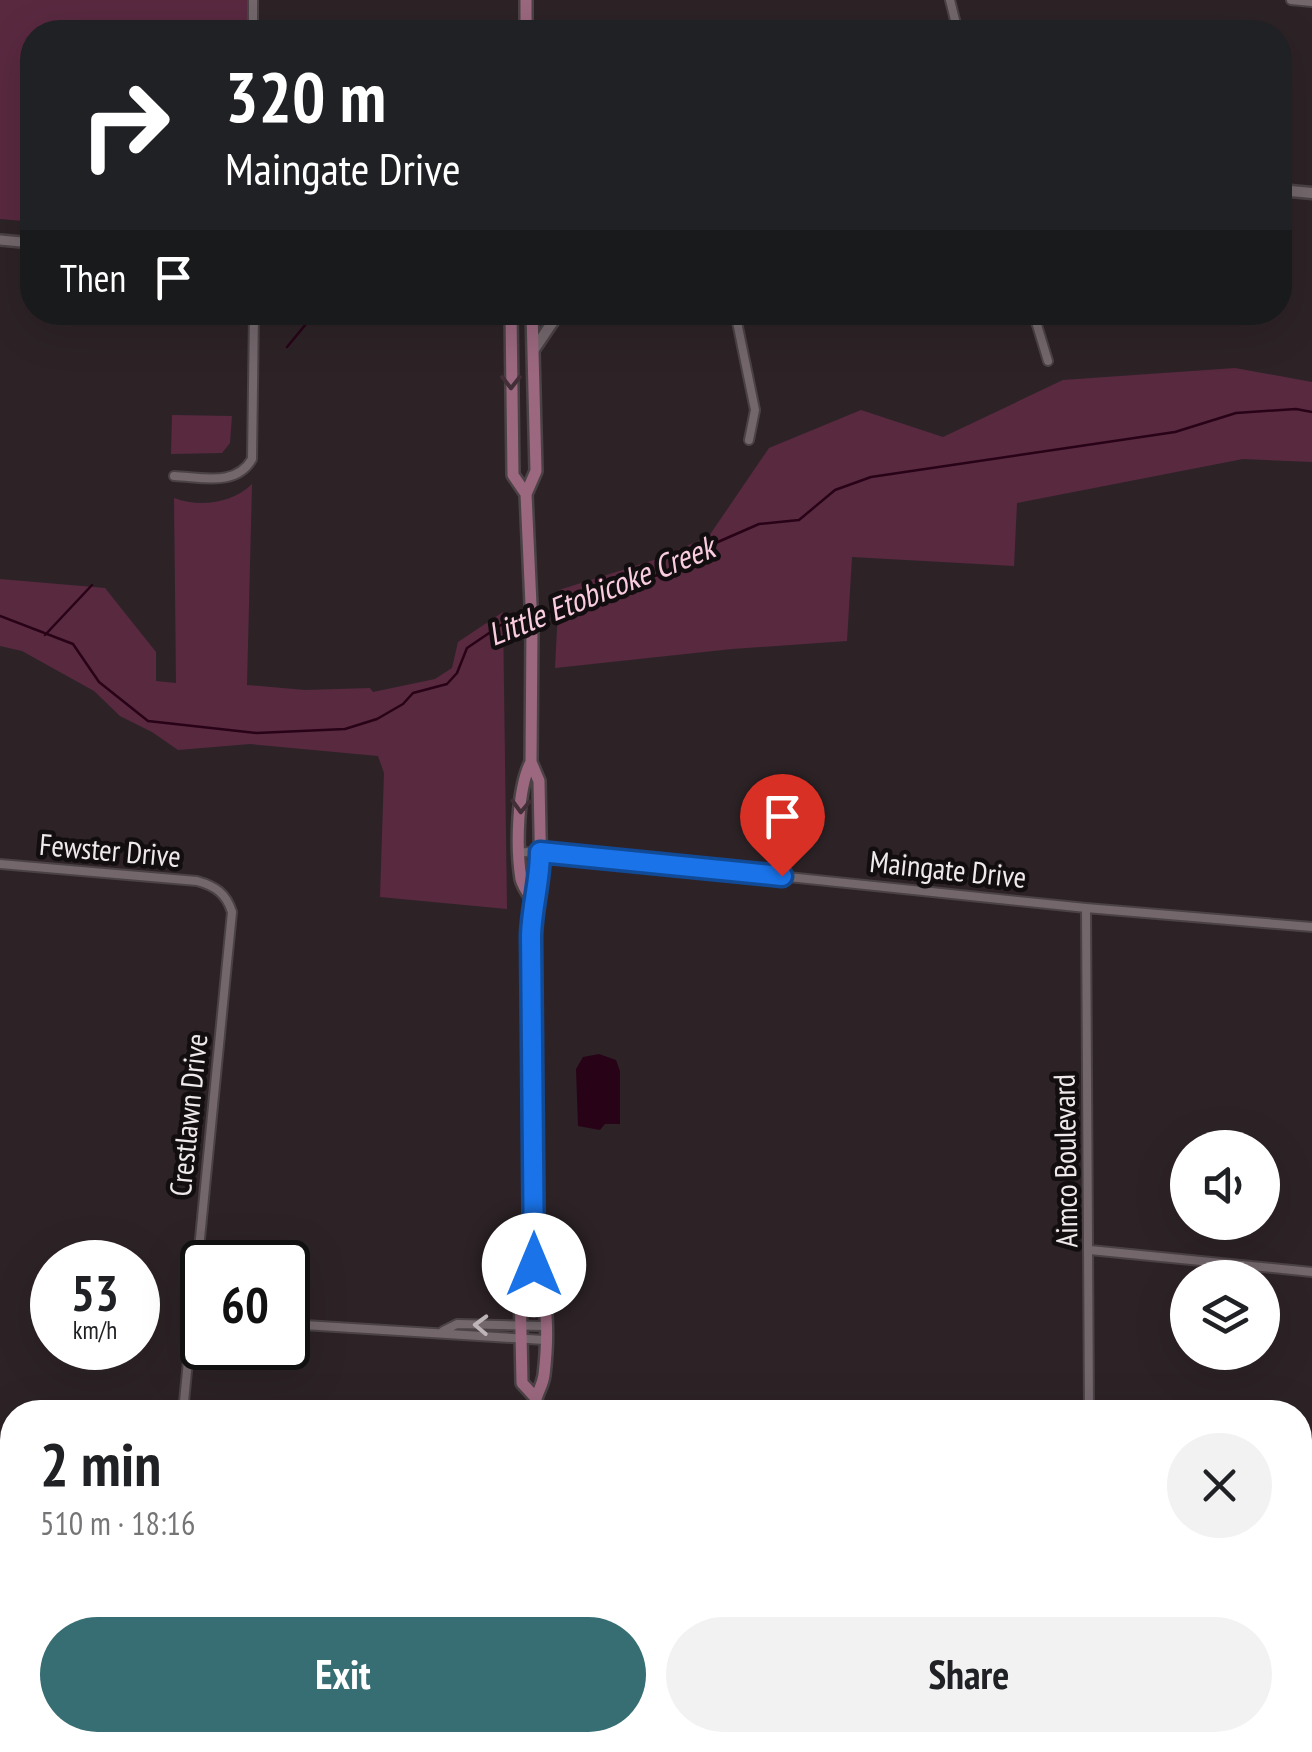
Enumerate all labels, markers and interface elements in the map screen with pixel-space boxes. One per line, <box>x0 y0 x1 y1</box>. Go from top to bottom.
text: 320 m <box>225 51 386 141</box>
icon: right <box>60 60 190 190</box>
text: Maingate Drive <box>225 139 461 197</box>
icon: arrive <box>146 250 201 305</box>
text: Then <box>60 253 126 302</box>
one-way arrow <box>500 374 522 390</box>
water label: Little Etobicoke Creek <box>481 524 723 655</box>
pin <box>740 774 825 877</box>
icon: arrive <box>755 789 810 844</box>
one-way arrow <box>511 798 532 814</box>
street label: Fewster Drive <box>38 824 182 875</box>
street label: Maingate Drive <box>868 841 1028 896</box>
street label: Crestlawn Drive <box>160 1032 215 1198</box>
street label: Aimco Boulevard <box>1043 1074 1086 1248</box>
map controls <box>1170 1130 1280 1370</box>
button: sound <box>1170 1130 1280 1240</box>
position arrow <box>482 1213 586 1317</box>
speed limit sign: 60 <box>180 1240 310 1370</box>
text: 53 <box>71 1260 119 1325</box>
button: layers <box>1170 1260 1280 1370</box>
text: km/h <box>73 1314 117 1346</box>
one-way arrow <box>472 1314 488 1335</box>
text: 2 min <box>40 1425 161 1503</box>
button: close <box>1167 1433 1272 1538</box>
text: 510 m · 18:16 <box>40 1502 195 1544</box>
button: Exit <box>40 1617 646 1732</box>
button: Share <box>666 1617 1272 1732</box>

